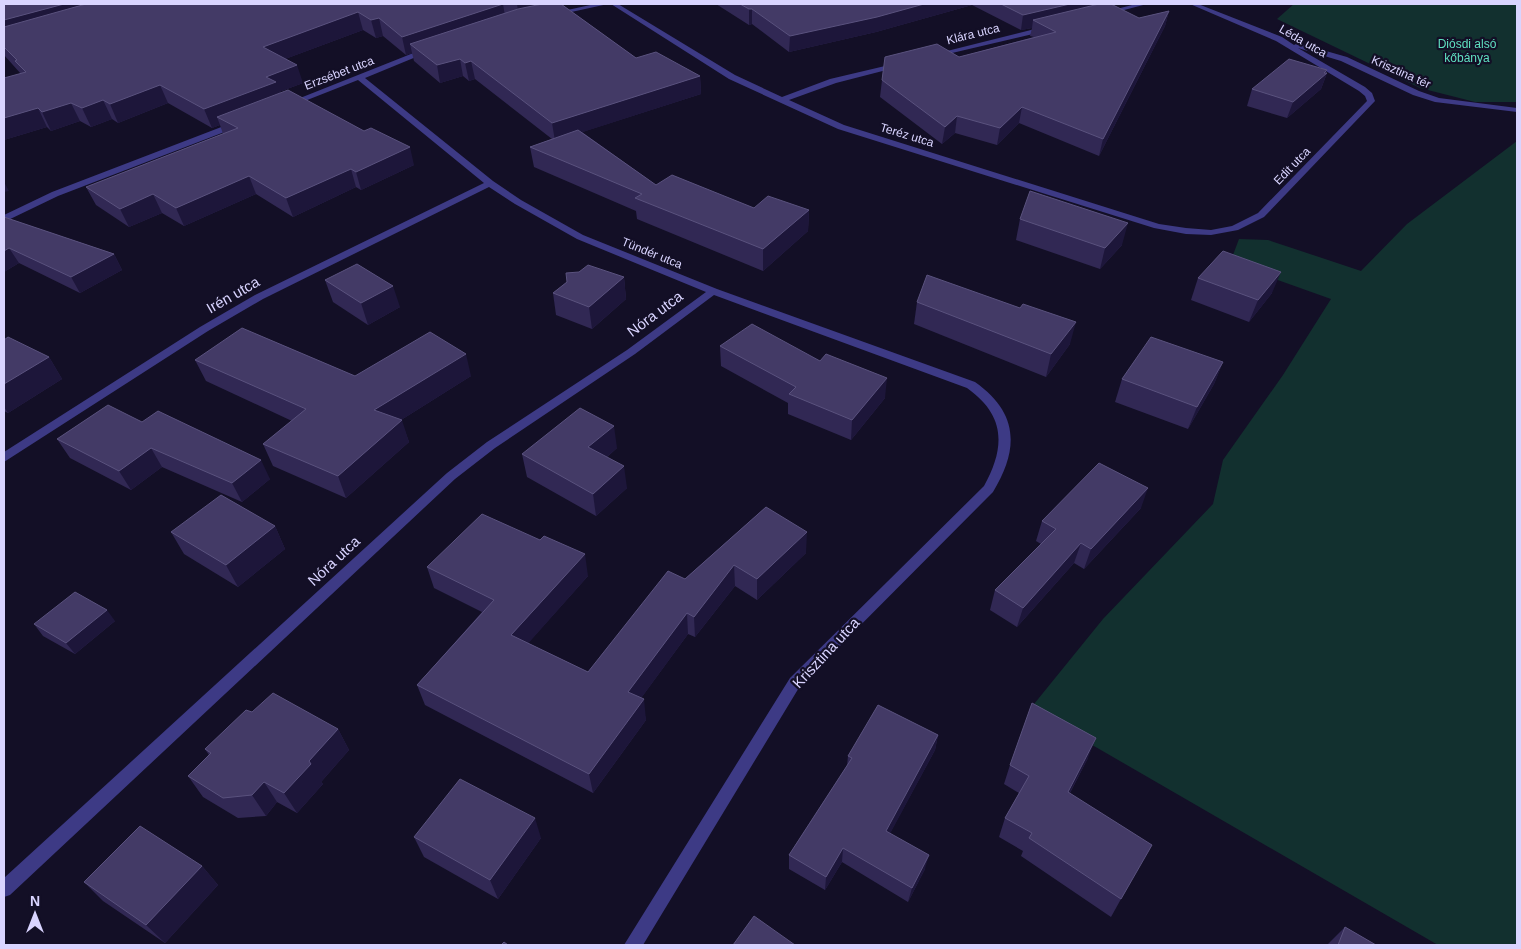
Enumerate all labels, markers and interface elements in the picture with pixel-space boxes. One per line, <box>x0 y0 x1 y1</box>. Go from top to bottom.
street label: Klára utca <box>945 21 1001 47</box>
street label: Léda utca <box>1277 22 1330 60</box>
park label: Diósdi alsó kőbánya <box>1438 37 1497 65</box>
street label: Erzsébet utca <box>302 53 376 93</box>
street label: Krisztina tér <box>1369 53 1433 91</box>
street label: Teréz utca <box>878 120 936 150</box>
street label: Edit utca <box>1271 144 1313 188</box>
street label: Tündér utca <box>620 235 685 272</box>
street label: Irén utca <box>203 272 263 317</box>
street label: Nóra utca <box>624 287 686 340</box>
street label: Nóra utca <box>304 532 364 589</box>
street label: Krisztina utca <box>789 613 863 691</box>
north arrow <box>10 889 60 939</box>
text: N <box>30 893 40 909</box>

